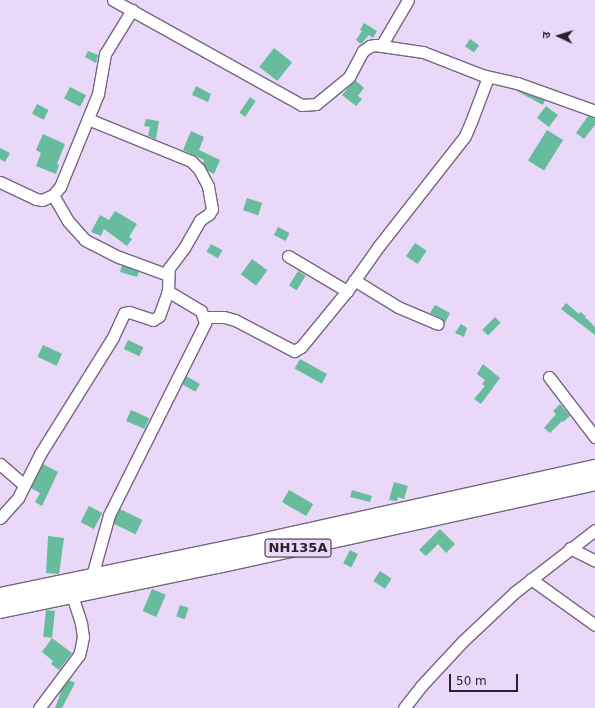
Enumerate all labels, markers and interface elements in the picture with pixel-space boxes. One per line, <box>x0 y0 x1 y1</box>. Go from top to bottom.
north arrow <box>539 16 579 56</box>
text: उ <box>540 31 553 39</box>
road number: NH135A <box>264 537 332 559</box>
scale bar <box>451 666 520 692</box>
text: 50 m <box>456 674 487 688</box>

